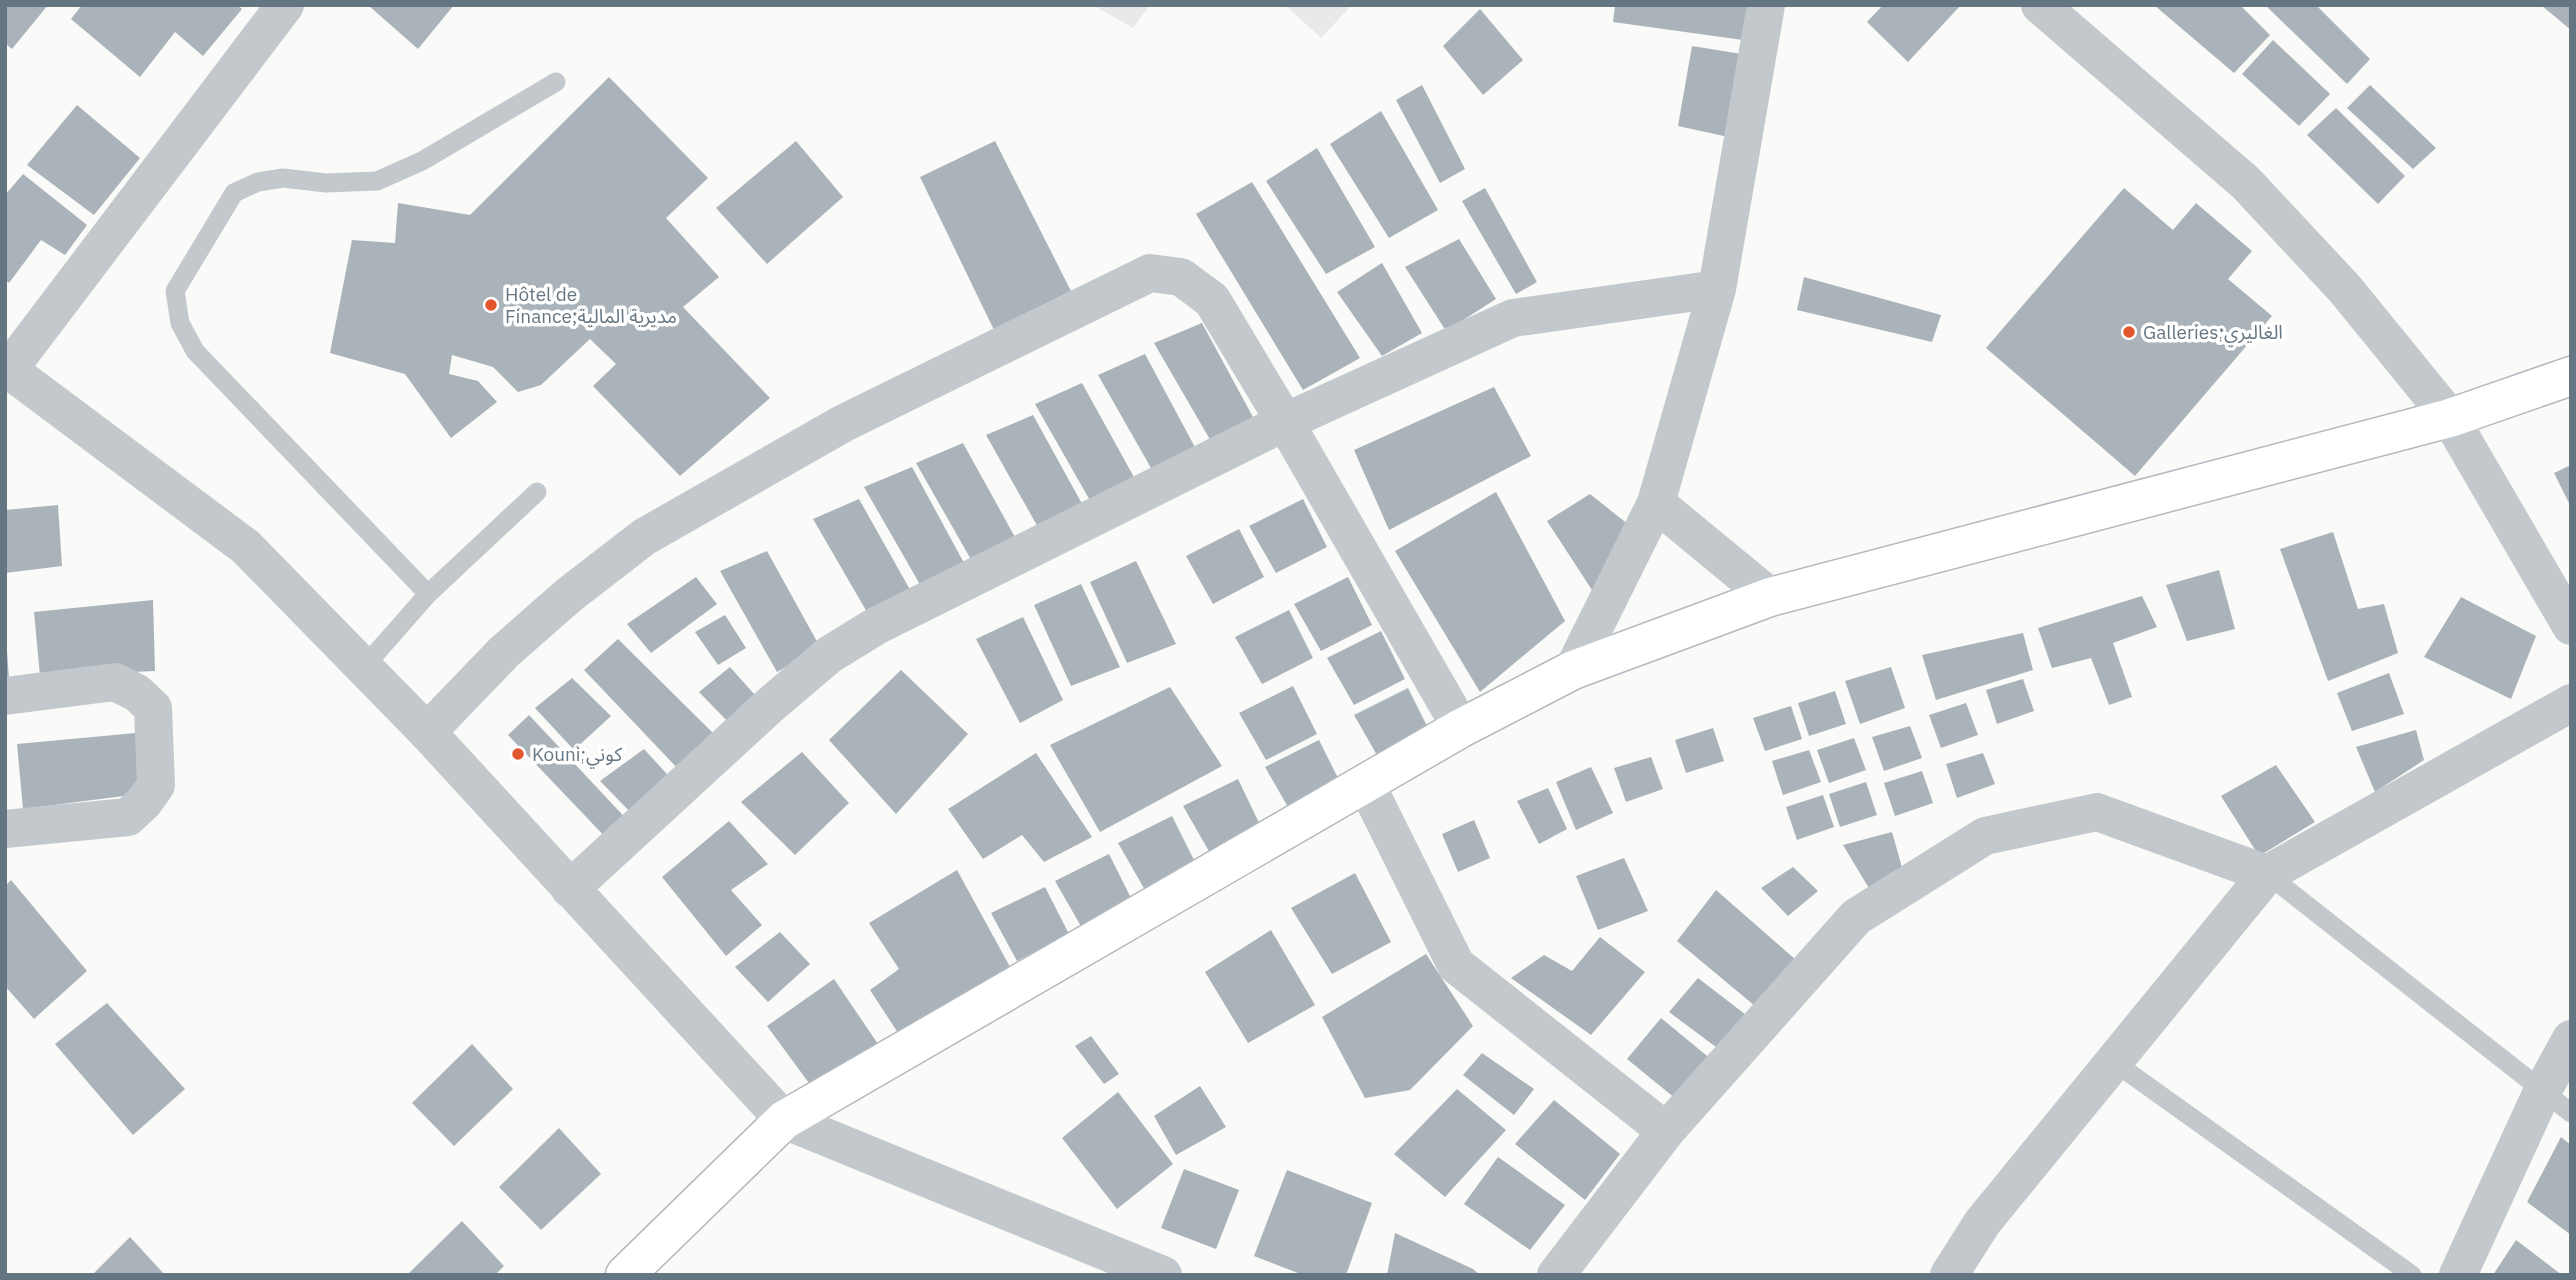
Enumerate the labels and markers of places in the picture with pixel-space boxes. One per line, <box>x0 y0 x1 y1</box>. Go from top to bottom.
place label: Hôtel de Finance;مديرية المالية <box>505 282 677 328</box>
marker: Hôtel de Finance;مديرية المالية <box>483 297 499 313</box>
place label: Galleries;الغاليري <box>2143 320 2283 347</box>
marker: Galleries;الغاليري <box>2121 324 2137 340</box>
place label: Kouni;كوني <box>532 742 623 769</box>
marker: Kouni;كوني <box>510 746 526 762</box>

